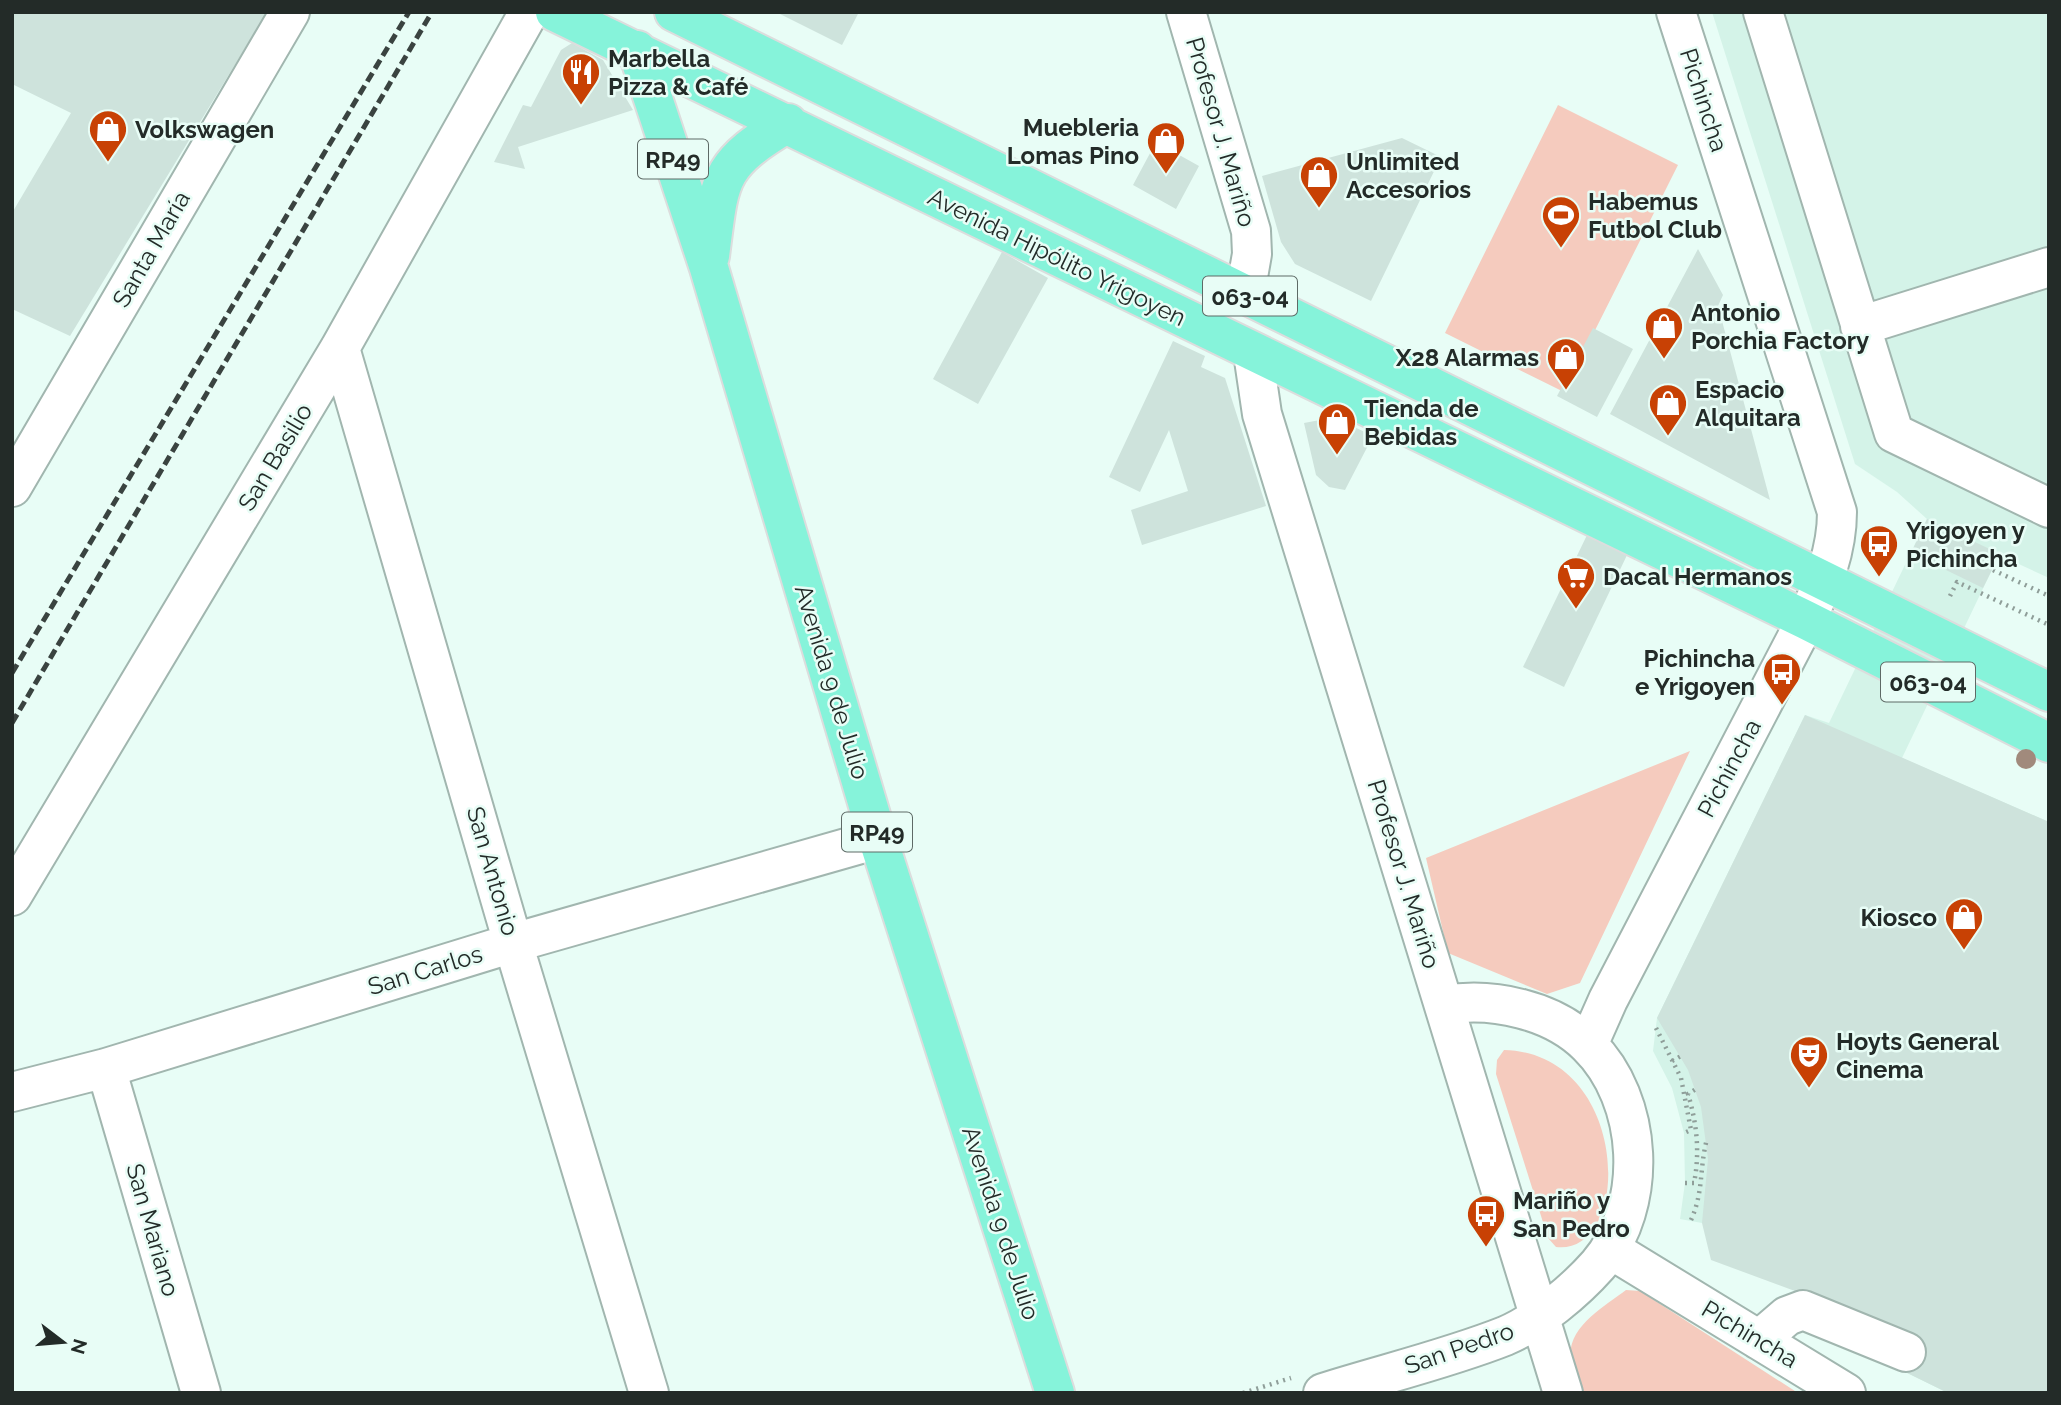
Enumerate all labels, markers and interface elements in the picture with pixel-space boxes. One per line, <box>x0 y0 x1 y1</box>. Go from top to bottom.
street label: Profesor J. Mariño <box>1180 34 1262 230</box>
place label: Marbella Pizza & Café <box>608 44 748 101</box>
street label: Pichincha <box>1674 45 1734 155</box>
restaurant icon: Marbella Pizza & Café <box>560 51 602 106</box>
shop icon: Volkswagen <box>87 108 129 163</box>
place label: Muebleria Lomas Pino <box>1007 113 1139 170</box>
place label: Volkswagen <box>135 115 274 144</box>
shop icon: Muebleria Lomas Pino <box>1145 120 1187 175</box>
road number: RP49 <box>638 140 708 178</box>
place label: Unlimited Accesorios <box>1346 147 1471 204</box>
shop icon: Unlimited Accesorios <box>1298 154 1340 209</box>
street label: Avenida Hipólito Yrigoyen <box>923 182 1191 332</box>
street label: Santa María <box>106 186 196 312</box>
place label: Habemus Futbol Club <box>1588 187 1722 244</box>
sports icon: Habemus Futbol Club <box>1540 194 1582 249</box>
road number: 063-04 <box>1203 276 1297 316</box>
place label: Antonio Porchia Factory <box>1691 298 1869 355</box>
shop icon: Antonio Porchia Factory <box>1643 305 1685 360</box>
shop icon: X28 Alarmas <box>1545 336 1587 391</box>
place label: X28 Alarmas <box>1395 343 1539 372</box>
place label: Espacio Alquitara <box>1695 375 1801 432</box>
shop icon: Espacio Alquitara <box>1647 382 1689 437</box>
place label: Tienda de Bebidas <box>1364 394 1479 451</box>
street label: San Basilio <box>232 398 318 516</box>
shop icon: Tienda de Bebidas <box>1316 401 1358 456</box>
place label: Yrigoyen y Pichincha <box>1906 516 2025 573</box>
bus stop icon: Yrigoyen y Pichincha <box>1858 523 1900 578</box>
supermarket icon: Dacal Hermanos <box>1555 555 1597 610</box>
place label: Dacal Hermanos <box>1603 562 1792 591</box>
street label: Avenida 9 de Julio <box>789 581 875 783</box>
place label: Pichincha e Yrigoyen <box>1635 644 1755 701</box>
bus stop icon: Pichincha e Yrigoyen <box>1761 651 1803 706</box>
road number: 063-04 <box>1881 662 1975 702</box>
street label: Pichincha <box>1691 714 1767 822</box>
street label: Profesor J. Mariño <box>1362 776 1446 972</box>
street label: San Antonio <box>461 803 525 939</box>
road number: RP49 <box>842 812 912 852</box>
shop icon: Kiosco <box>1943 896 1985 951</box>
place label: Kiosco <box>1860 903 1937 932</box>
street label: San Carlos <box>364 939 486 1001</box>
place label: Hoyts General Cinema <box>1836 1027 1999 1084</box>
theatre icon: Hoyts General Cinema <box>1788 1034 1830 1089</box>
street label: Avenida 9 de Julio <box>956 1123 1046 1323</box>
street label: San Mariano <box>120 1160 186 1300</box>
place label: Mariño y San Pedro <box>1513 1186 1630 1243</box>
bus stop icon: Mariño y San Pedro <box>1465 1193 1507 1248</box>
street label: Pichincha <box>1697 1294 1803 1374</box>
north arrow <box>28 1307 98 1377</box>
street label: San Pedro <box>1400 1316 1518 1380</box>
text: N <box>67 1337 92 1357</box>

